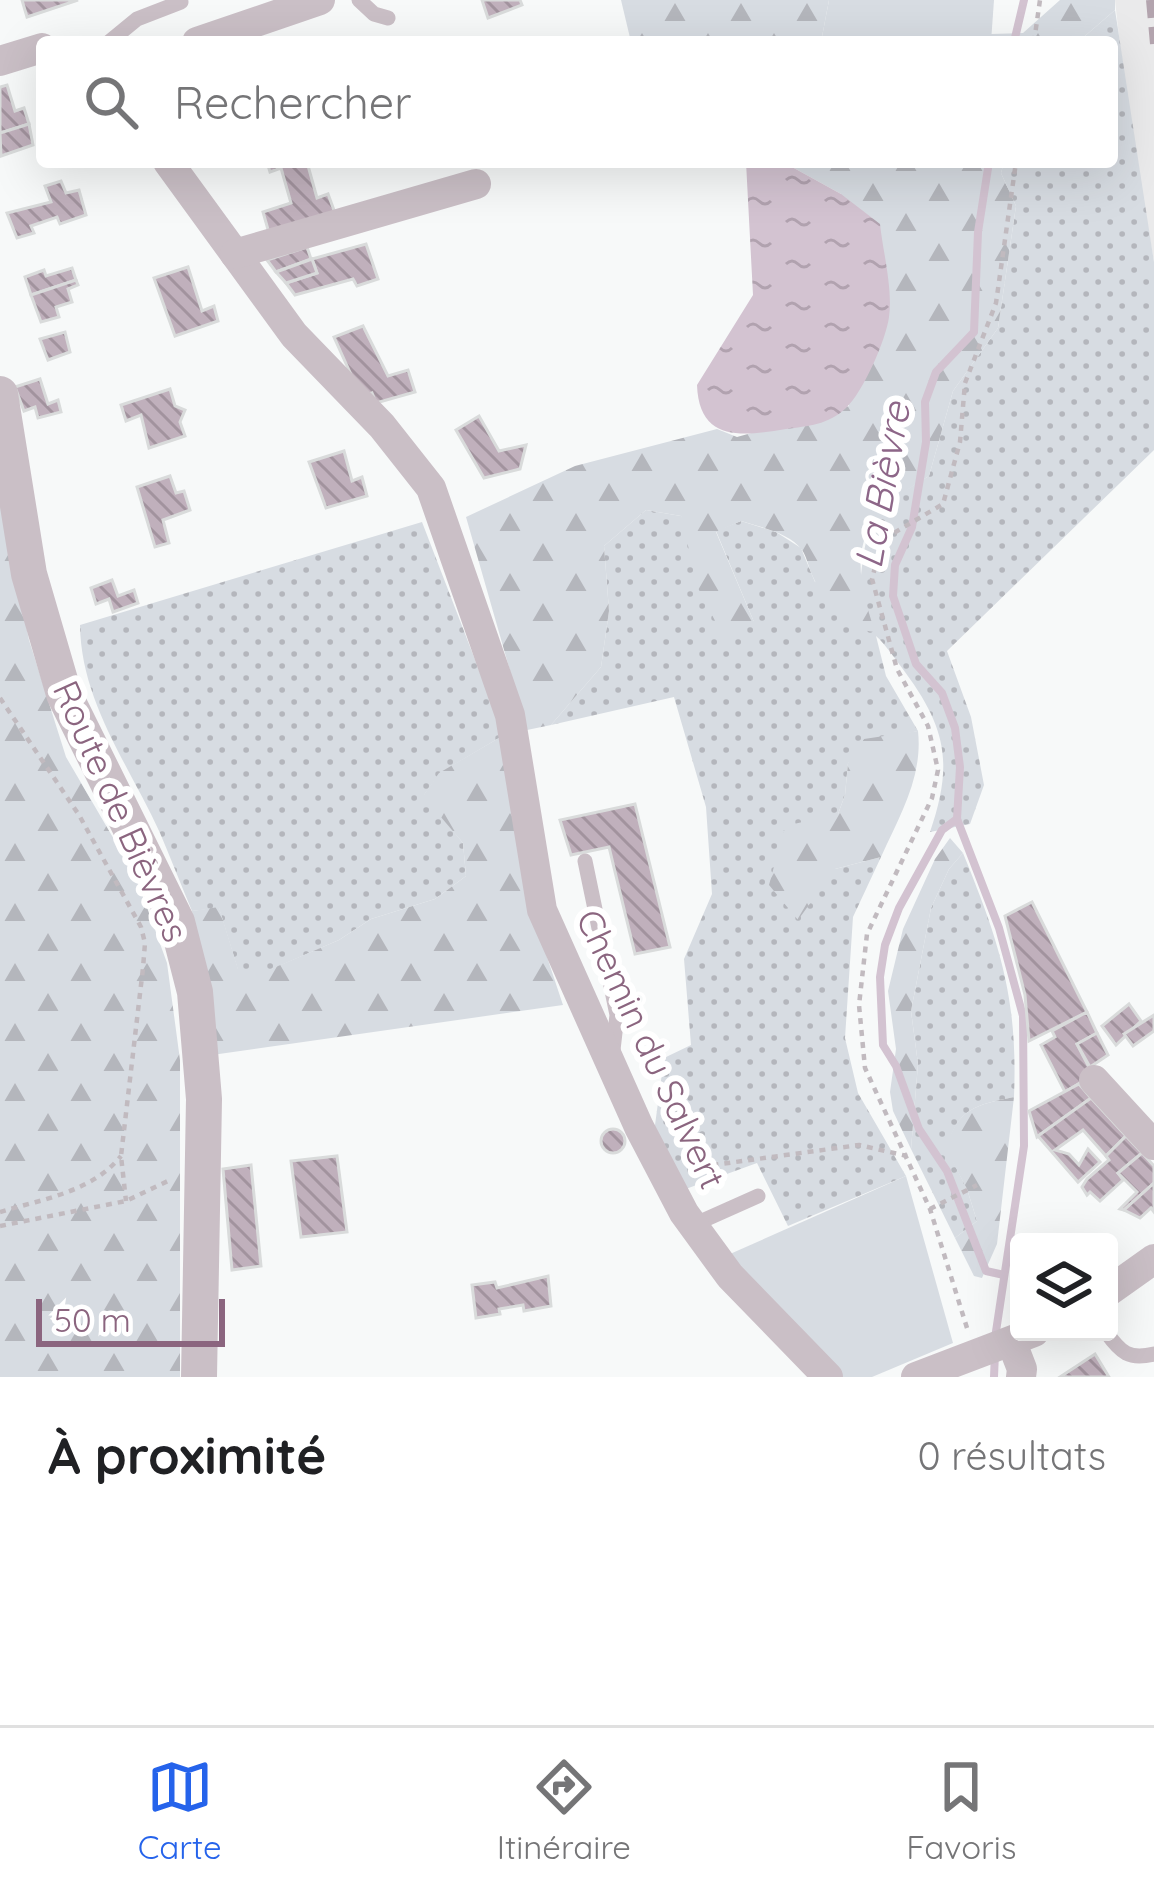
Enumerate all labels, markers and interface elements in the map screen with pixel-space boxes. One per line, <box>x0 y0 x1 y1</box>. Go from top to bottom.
search box <box>36 36 1118 168</box>
icon: search <box>78 69 144 135</box>
text: Rechercher <box>174 74 412 130</box>
water label: La Bièvre <box>843 396 921 572</box>
street label: Route de Bièvres <box>44 673 199 948</box>
street label: Chemin du Salvert <box>567 902 736 1196</box>
map controls <box>1010 1233 1118 1341</box>
button: layers <box>1010 1233 1118 1341</box>
scale bar <box>36 1293 225 1346</box>
text: 50 m <box>54 1299 131 1340</box>
text: À proximité <box>48 1423 326 1487</box>
text: 0 résultats <box>917 1431 1106 1480</box>
tab: Carte <box>138 1754 222 1867</box>
tab: Itinéraire <box>497 1754 631 1867</box>
tab: Favoris <box>906 1754 1016 1867</box>

